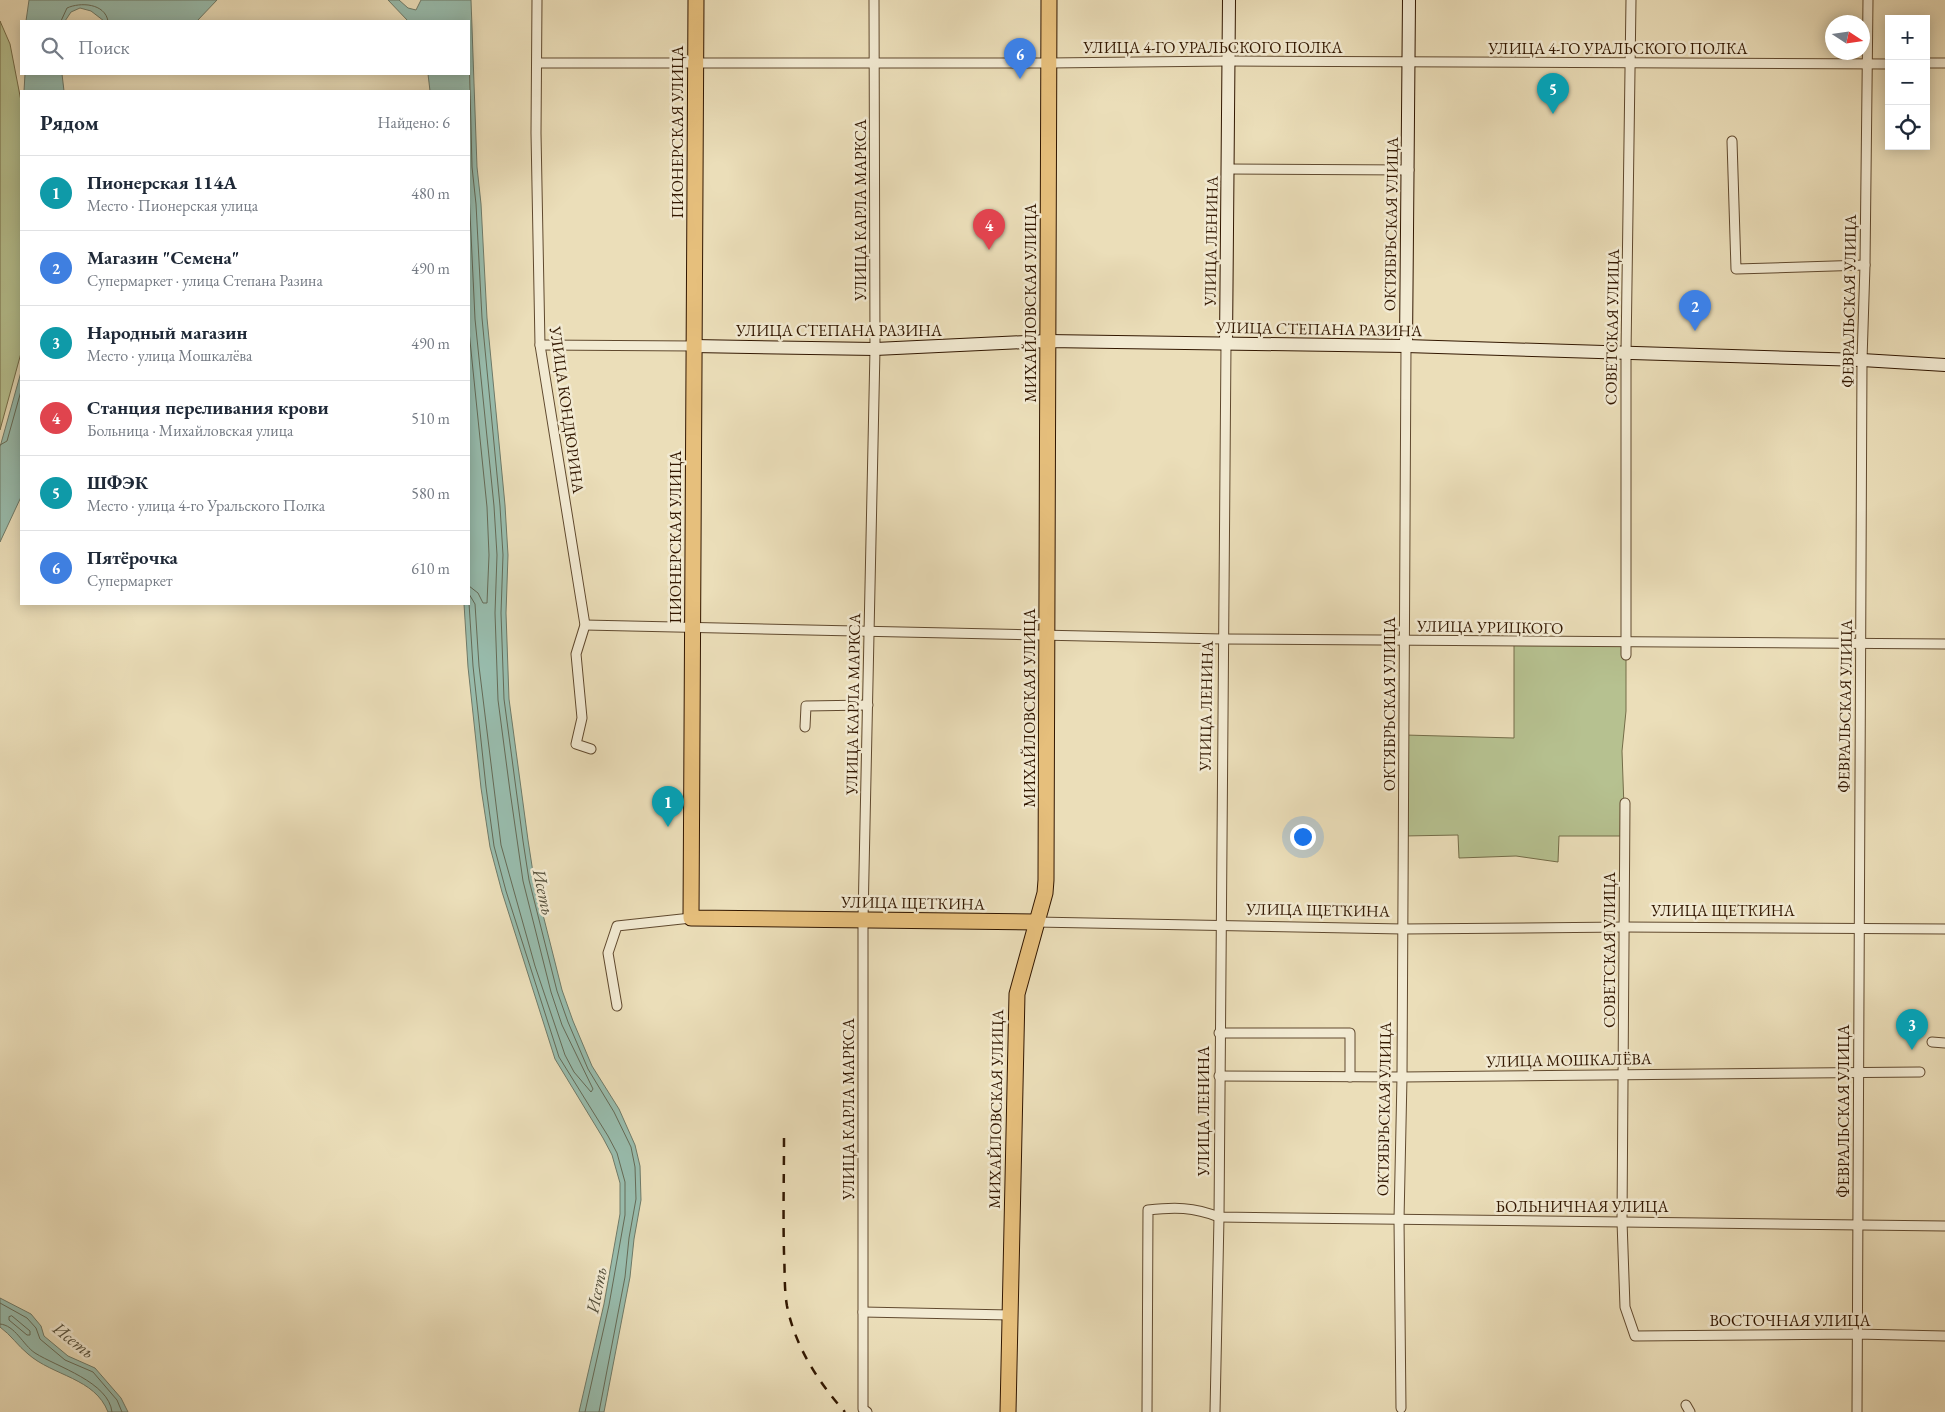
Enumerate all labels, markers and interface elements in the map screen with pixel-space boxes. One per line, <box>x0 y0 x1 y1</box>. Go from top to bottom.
north arrow <box>1825 15 1870 60</box>
map controls <box>1885 15 1930 150</box>
button: + <box>1885 15 1930 60</box>
search box <box>20 20 470 75</box>
icon: search <box>38 34 66 62</box>
text: Поиск <box>78 35 130 60</box>
street label: УЛИЦА 4-ГО УРАЛЬСКОГО ПОЛКА <box>1082 37 1344 58</box>
pin: 6 <box>1004 38 1036 79</box>
street label: УЛИЦА 4-ГО УРАЛЬСКОГО ПОЛКА <box>1487 38 1749 59</box>
street label: ПИОНЕРСКАЯ УЛИЦА <box>667 45 688 218</box>
button: − <box>1885 60 1930 105</box>
pin: 5 <box>1537 73 1569 114</box>
button: locate <box>1885 105 1930 150</box>
text: Рядом <box>40 109 99 136</box>
text: Найдено: 6 <box>378 112 450 133</box>
street label: УЛИЦА КАРЛА МАРКСА <box>850 118 871 302</box>
street label: ОКТЯБРЬСКАЯ УЛИЦА <box>1379 136 1403 311</box>
text: Пионерская 114А <box>87 170 237 195</box>
street label: УЛИЦА ЛЕНИНА <box>1199 175 1223 307</box>
text: 1 <box>52 183 60 204</box>
text: 480 m <box>411 183 450 204</box>
text: Место · Пионерская улица <box>87 195 258 216</box>
street label: МИХАЙЛОВСКАЯ УЛИЦА <box>1020 202 1041 403</box>
pin: 4 <box>973 209 1005 250</box>
street label: ФЕВРАЛЬСКАЯ УЛИЦА <box>1837 213 1861 388</box>
text: Магазин "Семена" <box>87 245 239 270</box>
street label: СОВЕТСКАЯ УЛИЦА <box>1600 248 1624 405</box>
text: 2 <box>52 258 60 279</box>
text: 490 m <box>411 258 450 279</box>
text: Супермаркет · улица Степана Разина <box>87 270 323 291</box>
pin: 2 <box>1679 290 1711 331</box>
street label: УЛИЦА СТЕПАНА РАЗИНА <box>1215 317 1423 341</box>
text: Народный магазин <box>87 320 247 345</box>
street label: УЛИЦА СТЕПАНА РАЗИНА <box>735 320 943 341</box>
street label: УЛИЦА КОНДЮРИНА <box>545 324 589 496</box>
text: 3 <box>52 333 60 354</box>
text: 490 m <box>411 333 450 354</box>
text: Место · улица Мошкалёва <box>87 345 252 366</box>
text: Станция переливания крови <box>87 395 329 420</box>
text: 4 <box>52 408 60 429</box>
text: 510 m <box>411 408 450 429</box>
text: Больница · Михайловская улица <box>87 420 293 441</box>
street label: ПИОНЕРСКАЯ УЛИЦА <box>665 450 686 623</box>
text: ШФЭК <box>87 470 148 495</box>
text: 5 <box>52 483 60 504</box>
text: 580 m <box>411 483 450 504</box>
text: Место · улица 4-го Уральского Полка <box>87 495 325 516</box>
text: Пятёрочка <box>87 545 178 570</box>
text: 6 <box>52 558 60 579</box>
text: 610 m <box>411 558 450 579</box>
text: Супермаркет <box>87 570 173 591</box>
street label: МИХАЙЛОВСКАЯ УЛИЦА <box>1019 607 1040 808</box>
street label: УЛИЦА КАРЛА МАРКСА <box>841 612 865 796</box>
street label: УЛИЦА УРИЦКОГО <box>1416 615 1563 639</box>
street label: ОКТЯБРЬСКАЯ УЛИЦА <box>1379 616 1400 791</box>
street label: ФЕВРАЛЬСКАЯ УЛИЦА <box>1833 618 1857 793</box>
street label: УЛИЦА ЛЕНИНА <box>1194 640 1218 772</box>
pin: 1 <box>652 786 684 827</box>
your location <box>1290 824 1316 850</box>
water label: Исеть <box>528 866 560 917</box>
street label: СОВЕТСКАЯ УЛИЦА <box>1599 871 1620 1028</box>
street label: УЛИЦА ЩЕТКИНА <box>840 891 986 915</box>
street label: УЛИЦА ЩЕТКИНА <box>1245 898 1391 922</box>
street label: УЛИЦА ЩЕТКИНА <box>1650 900 1796 921</box>
street label: МИХАЙЛОВСКАЯ УЛИЦА <box>984 1008 1008 1209</box>
pin: 3 <box>1896 1009 1928 1050</box>
street label: УЛИЦА КАРЛА МАРКСА <box>838 1017 859 1201</box>
street label: ОКТЯБРЬСКАЯ УЛИЦА <box>1372 1021 1396 1196</box>
street label: ФЕВРАЛЬСКАЯ УЛИЦА <box>1833 1023 1854 1198</box>
street label: УЛИЦА ЛЕНИНА <box>1193 1045 1214 1177</box>
street label: УЛИЦА МОШКАЛЁВА <box>1485 1048 1653 1072</box>
street label: БОЛЬНИЧНАЯ УЛИЦА <box>1496 1196 1669 1217</box>
water label: Исеть <box>580 1265 612 1316</box>
street label: ВОСТОЧНАЯ УЛИЦА <box>1709 1310 1872 1331</box>
water label: Исеть <box>48 1316 99 1363</box>

